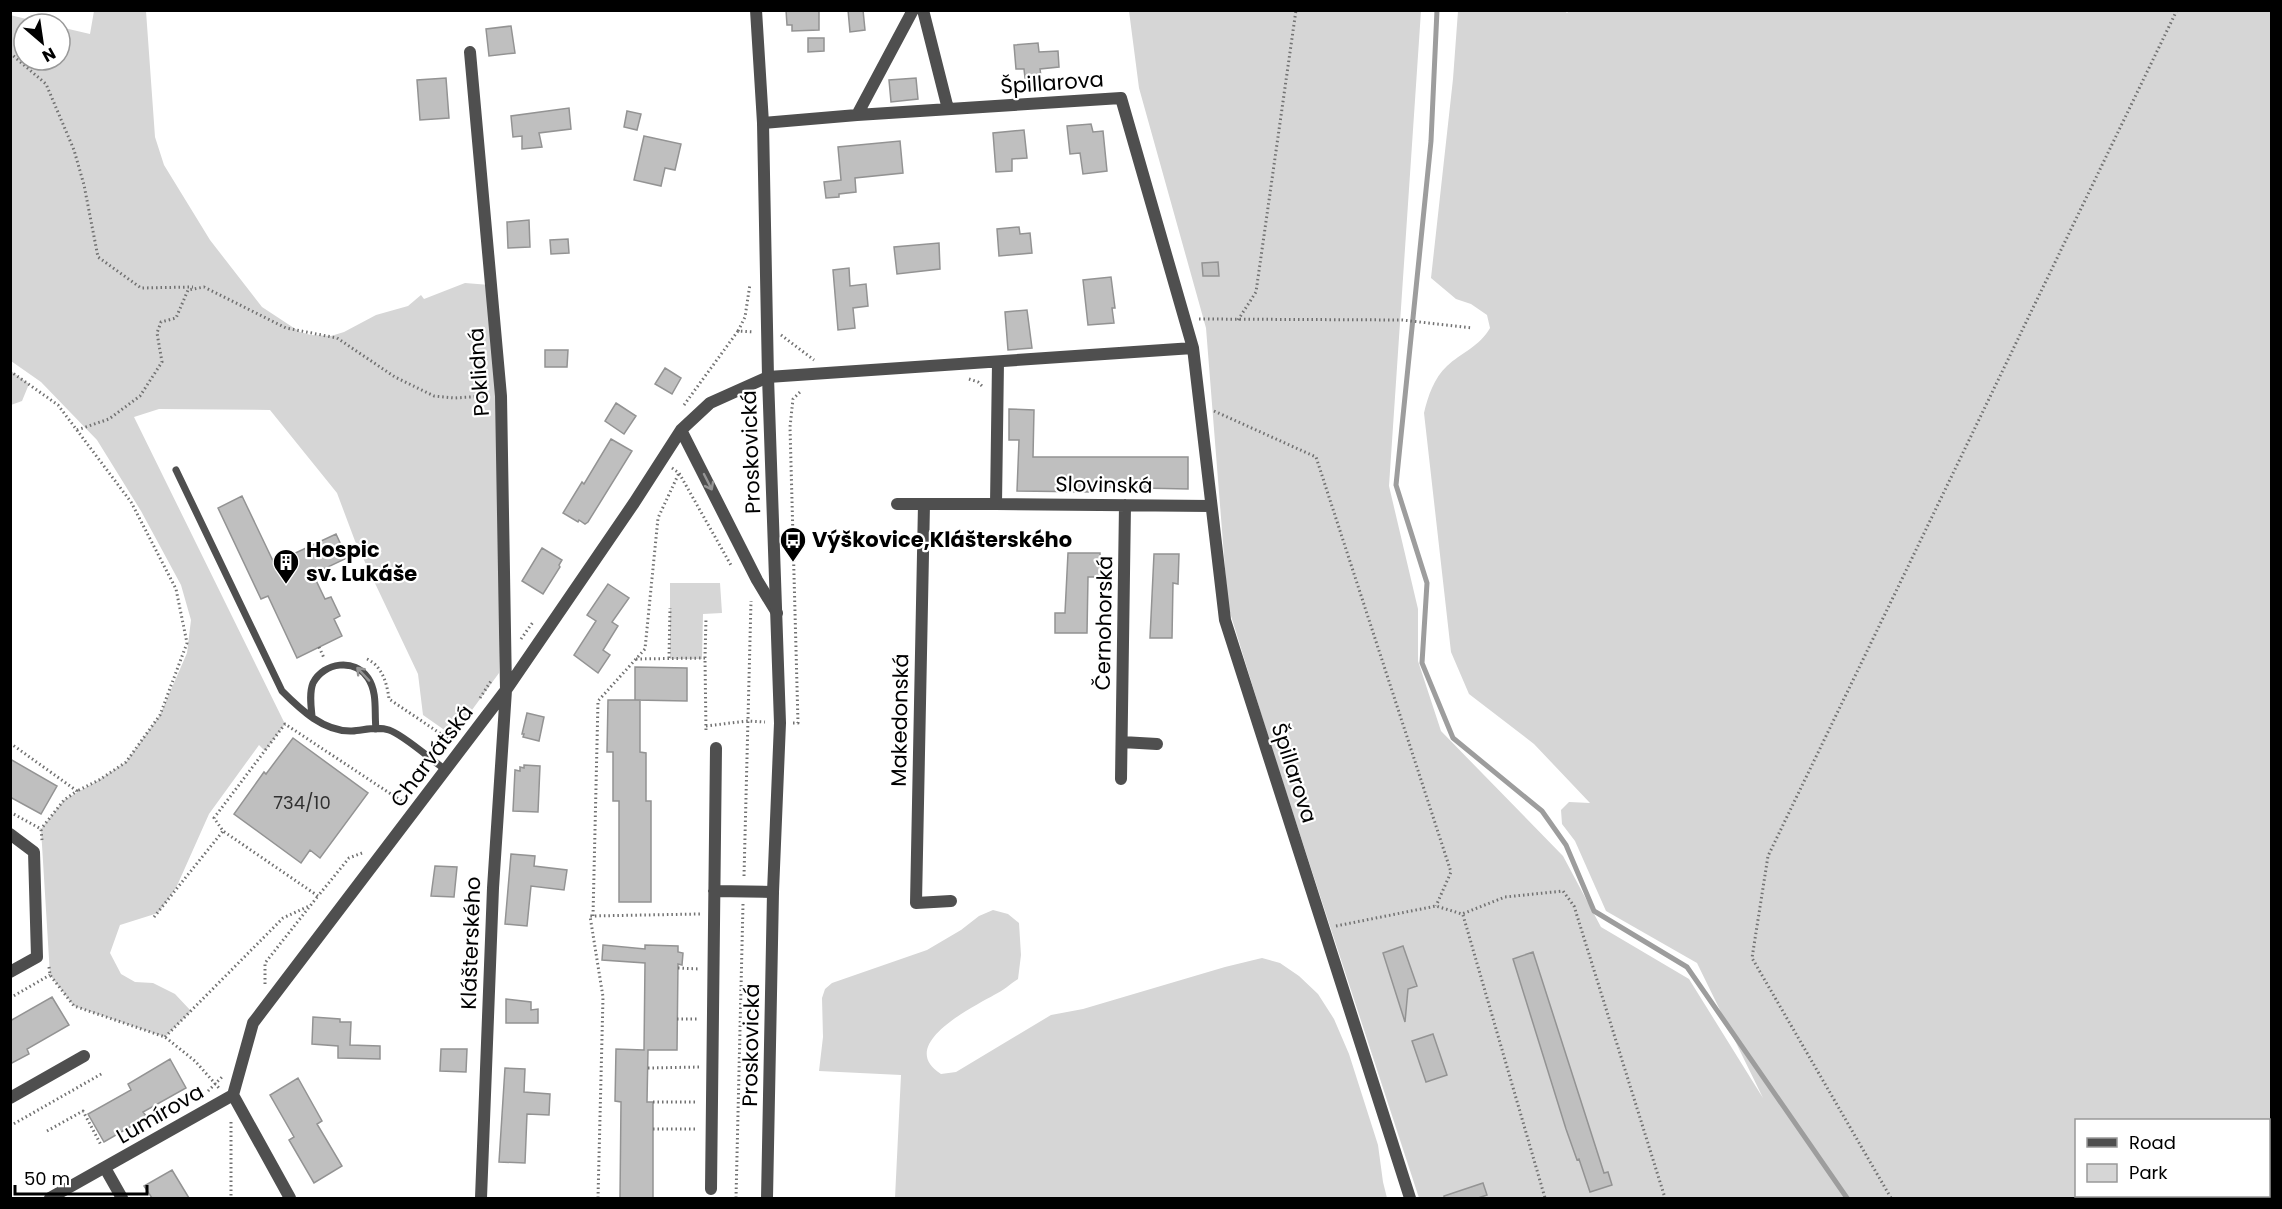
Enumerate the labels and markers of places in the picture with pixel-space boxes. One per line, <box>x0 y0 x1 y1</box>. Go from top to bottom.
bus stop icon: Výškovice,Klášterského <box>778 525 808 563</box>
place label: Výškovice,Klášterského <box>812 525 1072 554</box>
place label: Hospic sv. Lukáše <box>306 535 417 588</box>
building icon: Hospic sv. Lukáše <box>271 547 301 585</box>

